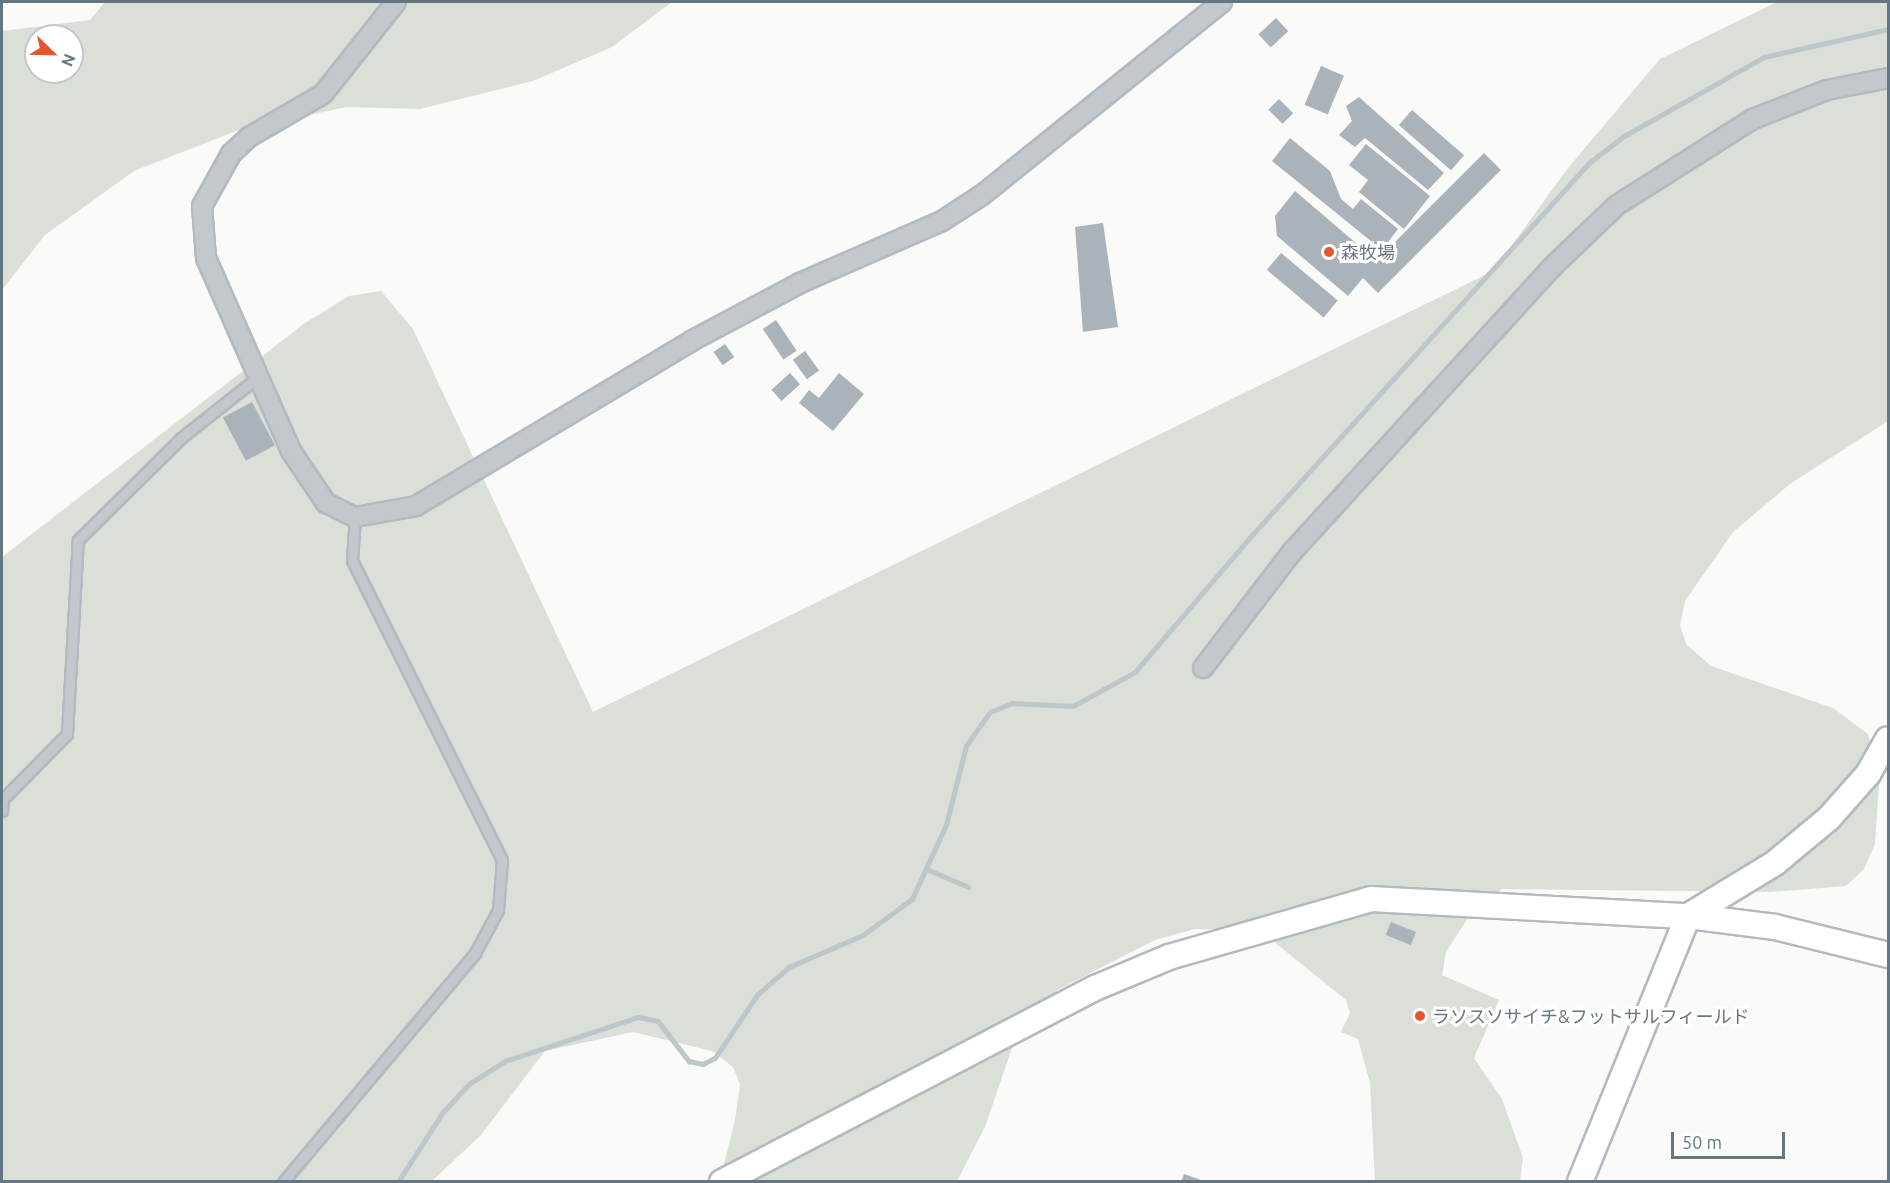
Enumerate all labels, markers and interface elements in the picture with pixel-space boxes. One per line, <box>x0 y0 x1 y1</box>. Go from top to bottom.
north arrow <box>24 24 84 84</box>
text: N <box>58 51 79 69</box>
place label: 森牧場 <box>1341 241 1395 263</box>
marker: 森牧場 <box>1322 245 1336 259</box>
place label: ラソスソサイチ&フットサルフィールド <box>1432 1005 1750 1027</box>
marker: ラソスソサイチ&フットサルフィールド <box>1413 1009 1427 1023</box>
scale bar <box>1674 1120 1788 1158</box>
text: 50 m <box>1682 1132 1722 1152</box>

